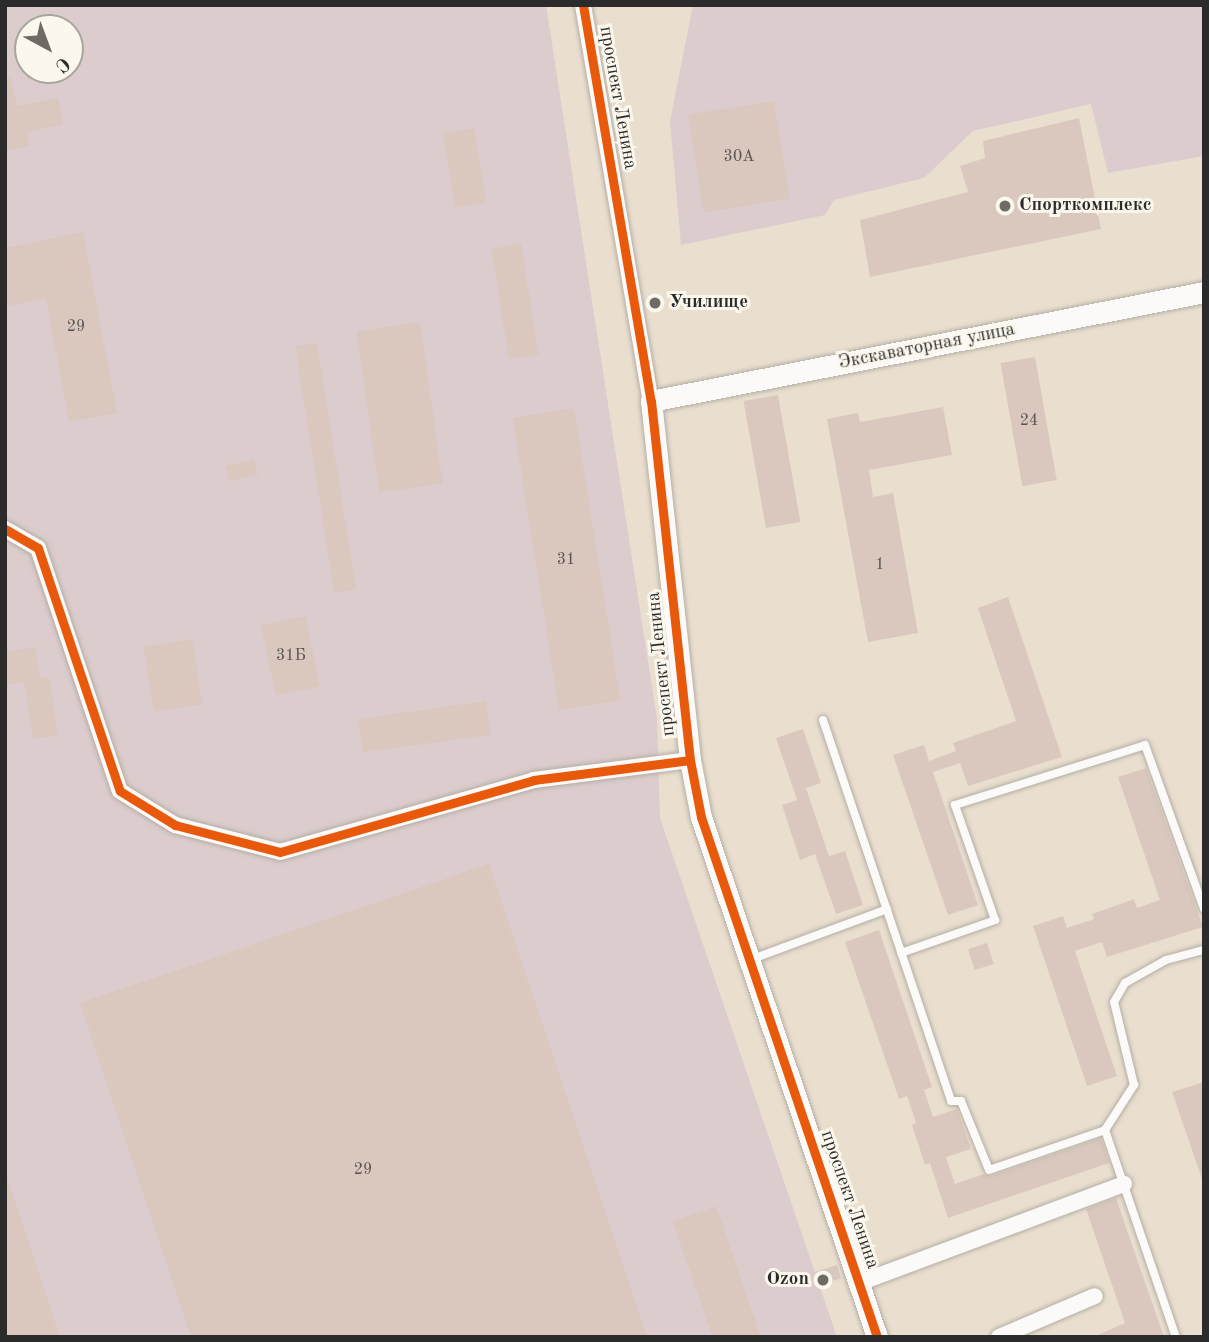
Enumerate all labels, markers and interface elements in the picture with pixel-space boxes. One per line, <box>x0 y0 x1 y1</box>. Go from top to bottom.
north arrow <box>14 14 84 84</box>
street label: проспект Ленина <box>593 25 641 171</box>
text: С <box>51 52 73 75</box>
house number: 30А <box>724 147 754 167</box>
place label: Спорткомплекс <box>1019 195 1152 217</box>
marker: Спорткомплекс <box>997 198 1013 214</box>
place label: Училище <box>669 292 748 314</box>
marker: Училище <box>647 295 663 311</box>
house number: 29 <box>67 317 85 337</box>
street label: Экскаваторная улица <box>837 319 1017 375</box>
house number: 24 <box>1020 411 1038 431</box>
house number: 31 <box>557 550 575 570</box>
house number: 1 <box>875 555 885 575</box>
street label: проспект Ленина <box>643 591 681 737</box>
house number: 31Б <box>276 646 306 666</box>
street label: проспект Ленина <box>815 1128 883 1272</box>
house number: 29 <box>354 1160 372 1180</box>
place label: Ozon <box>767 1269 809 1291</box>
marker: Ozon <box>815 1272 831 1288</box>

